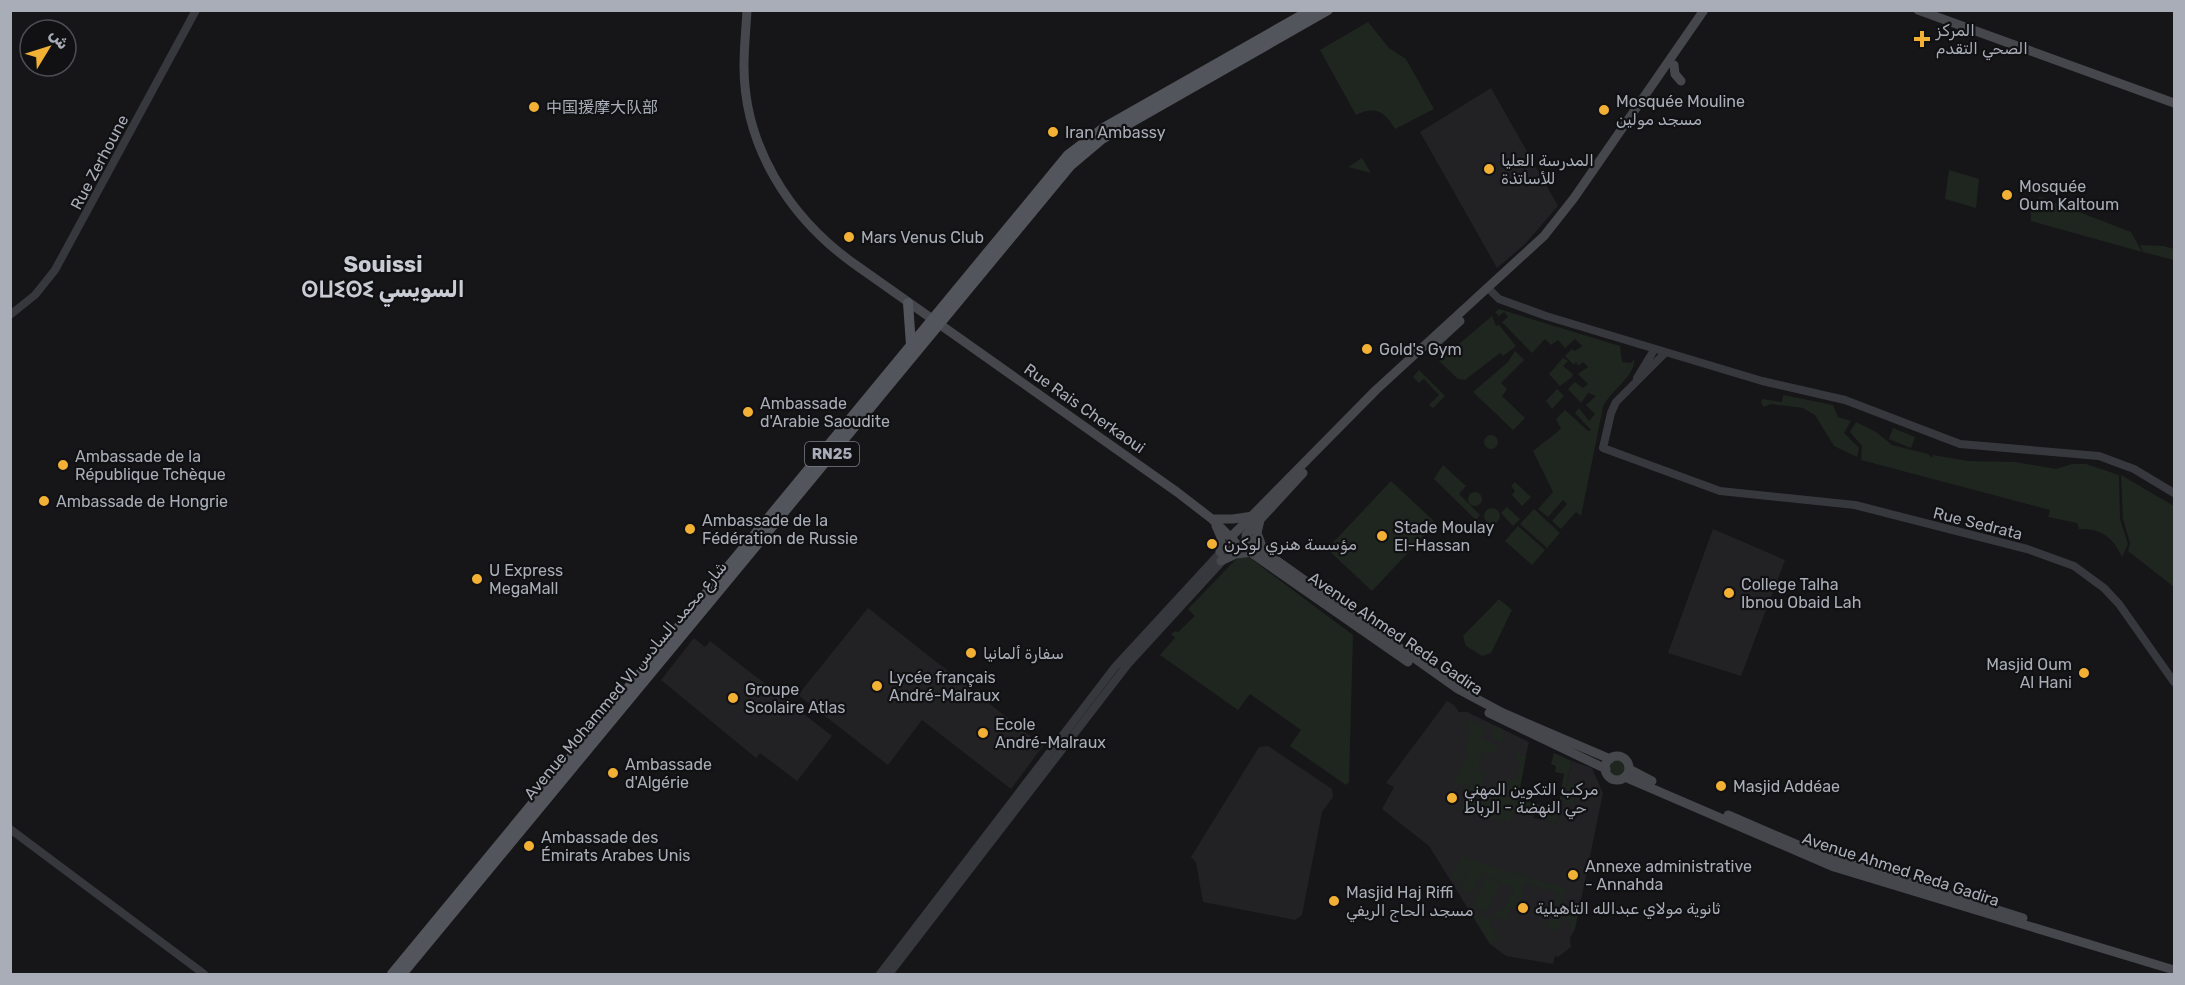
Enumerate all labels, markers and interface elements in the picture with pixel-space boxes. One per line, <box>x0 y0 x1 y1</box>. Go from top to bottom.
north arrow <box>18 18 78 78</box>
place label: المركز الصحي التقدم <box>1935 21 2028 61</box>
text: ش <box>46 25 73 53</box>
marker: المركز الصحي التقدم <box>1913 30 1931 48</box>
place label: Mosquée Mouline مسجد مولين <box>1616 92 1745 130</box>
place label: 中国援摩大队部 <box>546 98 658 117</box>
marker: 中国援摩大队部 <box>527 100 541 114</box>
marker: Mosquée Mouline مسجد مولين <box>1597 103 1611 117</box>
street label: Rue Zerhoune <box>66 112 132 213</box>
place label: Iran Ambassy <box>1065 123 1166 142</box>
marker: Iran Ambassy <box>1046 125 1060 139</box>
place label: المدرسة العليا للأساتذة <box>1501 151 1594 188</box>
marker: المدرسة العليا للأساتذة <box>1482 162 1496 176</box>
place label: Mosquée Oum Kaltoum <box>2019 177 2119 214</box>
marker: Mosquée Oum Kaltoum <box>2000 188 2014 202</box>
place label: Mars Venus Club <box>861 228 984 247</box>
marker: Mars Venus Club <box>842 230 856 244</box>
district label: Souissi ⵙⵡⵉⵙⵉ السويسي <box>301 251 465 307</box>
place label: Gold's Gym <box>1379 340 1462 359</box>
marker: Gold's Gym <box>1360 342 1374 356</box>
street label: Rue Rais Cherkaoui <box>1021 360 1149 457</box>
place label: Ambassade d'Arabie Saoudite <box>760 394 890 431</box>
marker: Ambassade d'Arabie Saoudite <box>741 405 755 419</box>
road number: RN25 <box>805 442 859 466</box>
place label: Ambassade de la République Tchèque <box>75 447 226 484</box>
marker: Ambassade de la République Tchèque <box>56 458 70 472</box>
place label: Ambassade de Hongrie <box>56 492 228 511</box>
marker: Ambassade de Hongrie <box>37 494 51 508</box>
street label: Rue Sedrata <box>1931 503 2024 544</box>
place label: Ambassade de la Fédération de Russie <box>702 511 858 548</box>
place label: Stade Moulay El-Hassan <box>1394 518 1494 555</box>
marker: Ambassade de la Fédération de Russie <box>683 522 697 536</box>
marker: Stade Moulay El-Hassan <box>1375 529 1389 543</box>
place label: مؤسسة هنري لوكرن <box>1224 535 1357 556</box>
marker: مؤسسة هنري لوكرن <box>1205 537 1219 551</box>
street label: Avenue Mohammed VI شارع محمد السادس <box>520 557 732 805</box>
place label: U Express MegaMall <box>489 561 563 598</box>
street label: Avenue Ahmed Reda Gadira <box>1305 568 1486 699</box>
marker: U Express MegaMall <box>470 572 484 586</box>
place label: College Talha Ibnou Obaid Lah <box>1741 575 1861 612</box>
marker: College Talha Ibnou Obaid Lah <box>1722 586 1736 600</box>
place label: سفارة ألمانيا <box>983 644 1064 664</box>
marker: سفارة ألمانيا <box>964 646 978 660</box>
place label: Masjid Oum Al Hani <box>1986 655 2072 692</box>
marker: Masjid Oum Al Hani <box>2077 666 2091 680</box>
place label: Lycée français André-Malraux <box>889 668 1000 705</box>
marker: Lycée français André-Malraux <box>870 679 884 693</box>
place label: Groupe Scolaire Atlas <box>745 680 845 717</box>
marker: Groupe Scolaire Atlas <box>726 691 740 705</box>
place label: Ecole André-Malraux <box>995 715 1106 752</box>
marker: Ecole André-Malraux <box>976 726 990 740</box>
place label: Ambassade d'Algérie <box>625 755 712 792</box>
marker: Ambassade d'Algérie <box>606 766 620 780</box>
place label: Masjid Addéae <box>1733 777 1840 796</box>
marker: Masjid Addéae <box>1714 779 1728 793</box>
place label: مركب التكوين المهني حي النهضة - الرباط <box>1464 780 1598 820</box>
marker: مركب التكوين المهني حي النهضة - الرباط <box>1445 791 1459 805</box>
place label: Ambassade des Émirats Arabes Unis <box>541 828 690 865</box>
street label: Avenue Ahmed Reda Gadira <box>1800 829 2002 910</box>
marker: Ambassade des Émirats Arabes Unis <box>522 839 536 853</box>
place label: Annexe administrative - Annahda <box>1585 857 1752 894</box>
marker: Annexe administrative - Annahda <box>1566 868 1580 882</box>
place label: Masjid Haj Riffi مسجد الحاج الريفي <box>1346 883 1473 923</box>
marker: Masjid Haj Riffi مسجد الحاج الريفي <box>1327 894 1341 908</box>
place label: ثانوية مولاي عبدالله التاهيلية <box>1535 899 1720 920</box>
marker: ثانوية مولاي عبدالله التاهيلية <box>1516 901 1530 915</box>

